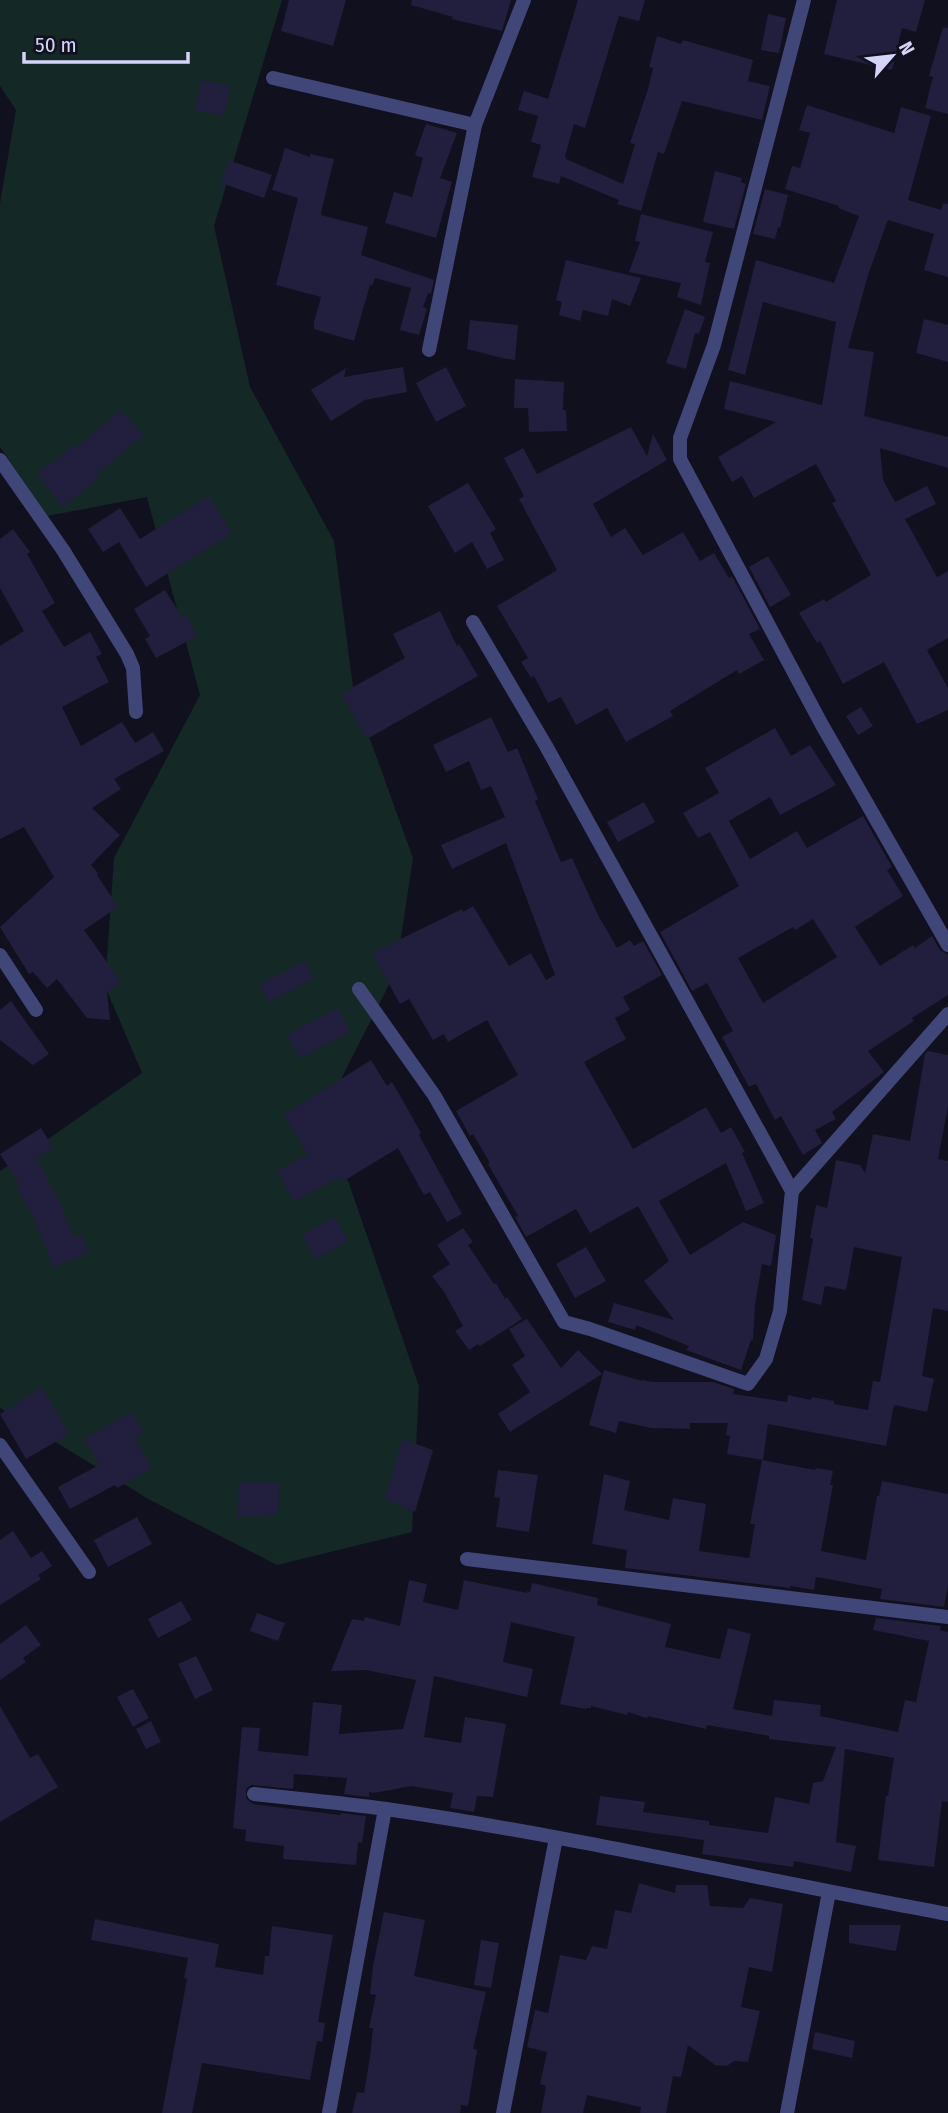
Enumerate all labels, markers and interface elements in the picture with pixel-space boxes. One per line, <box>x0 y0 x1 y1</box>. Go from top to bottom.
scale bar <box>24 21 189 65</box>
north arrow <box>857 21 927 91</box>
text: 50 m <box>35 32 77 58</box>
text: N <box>894 38 919 59</box>

